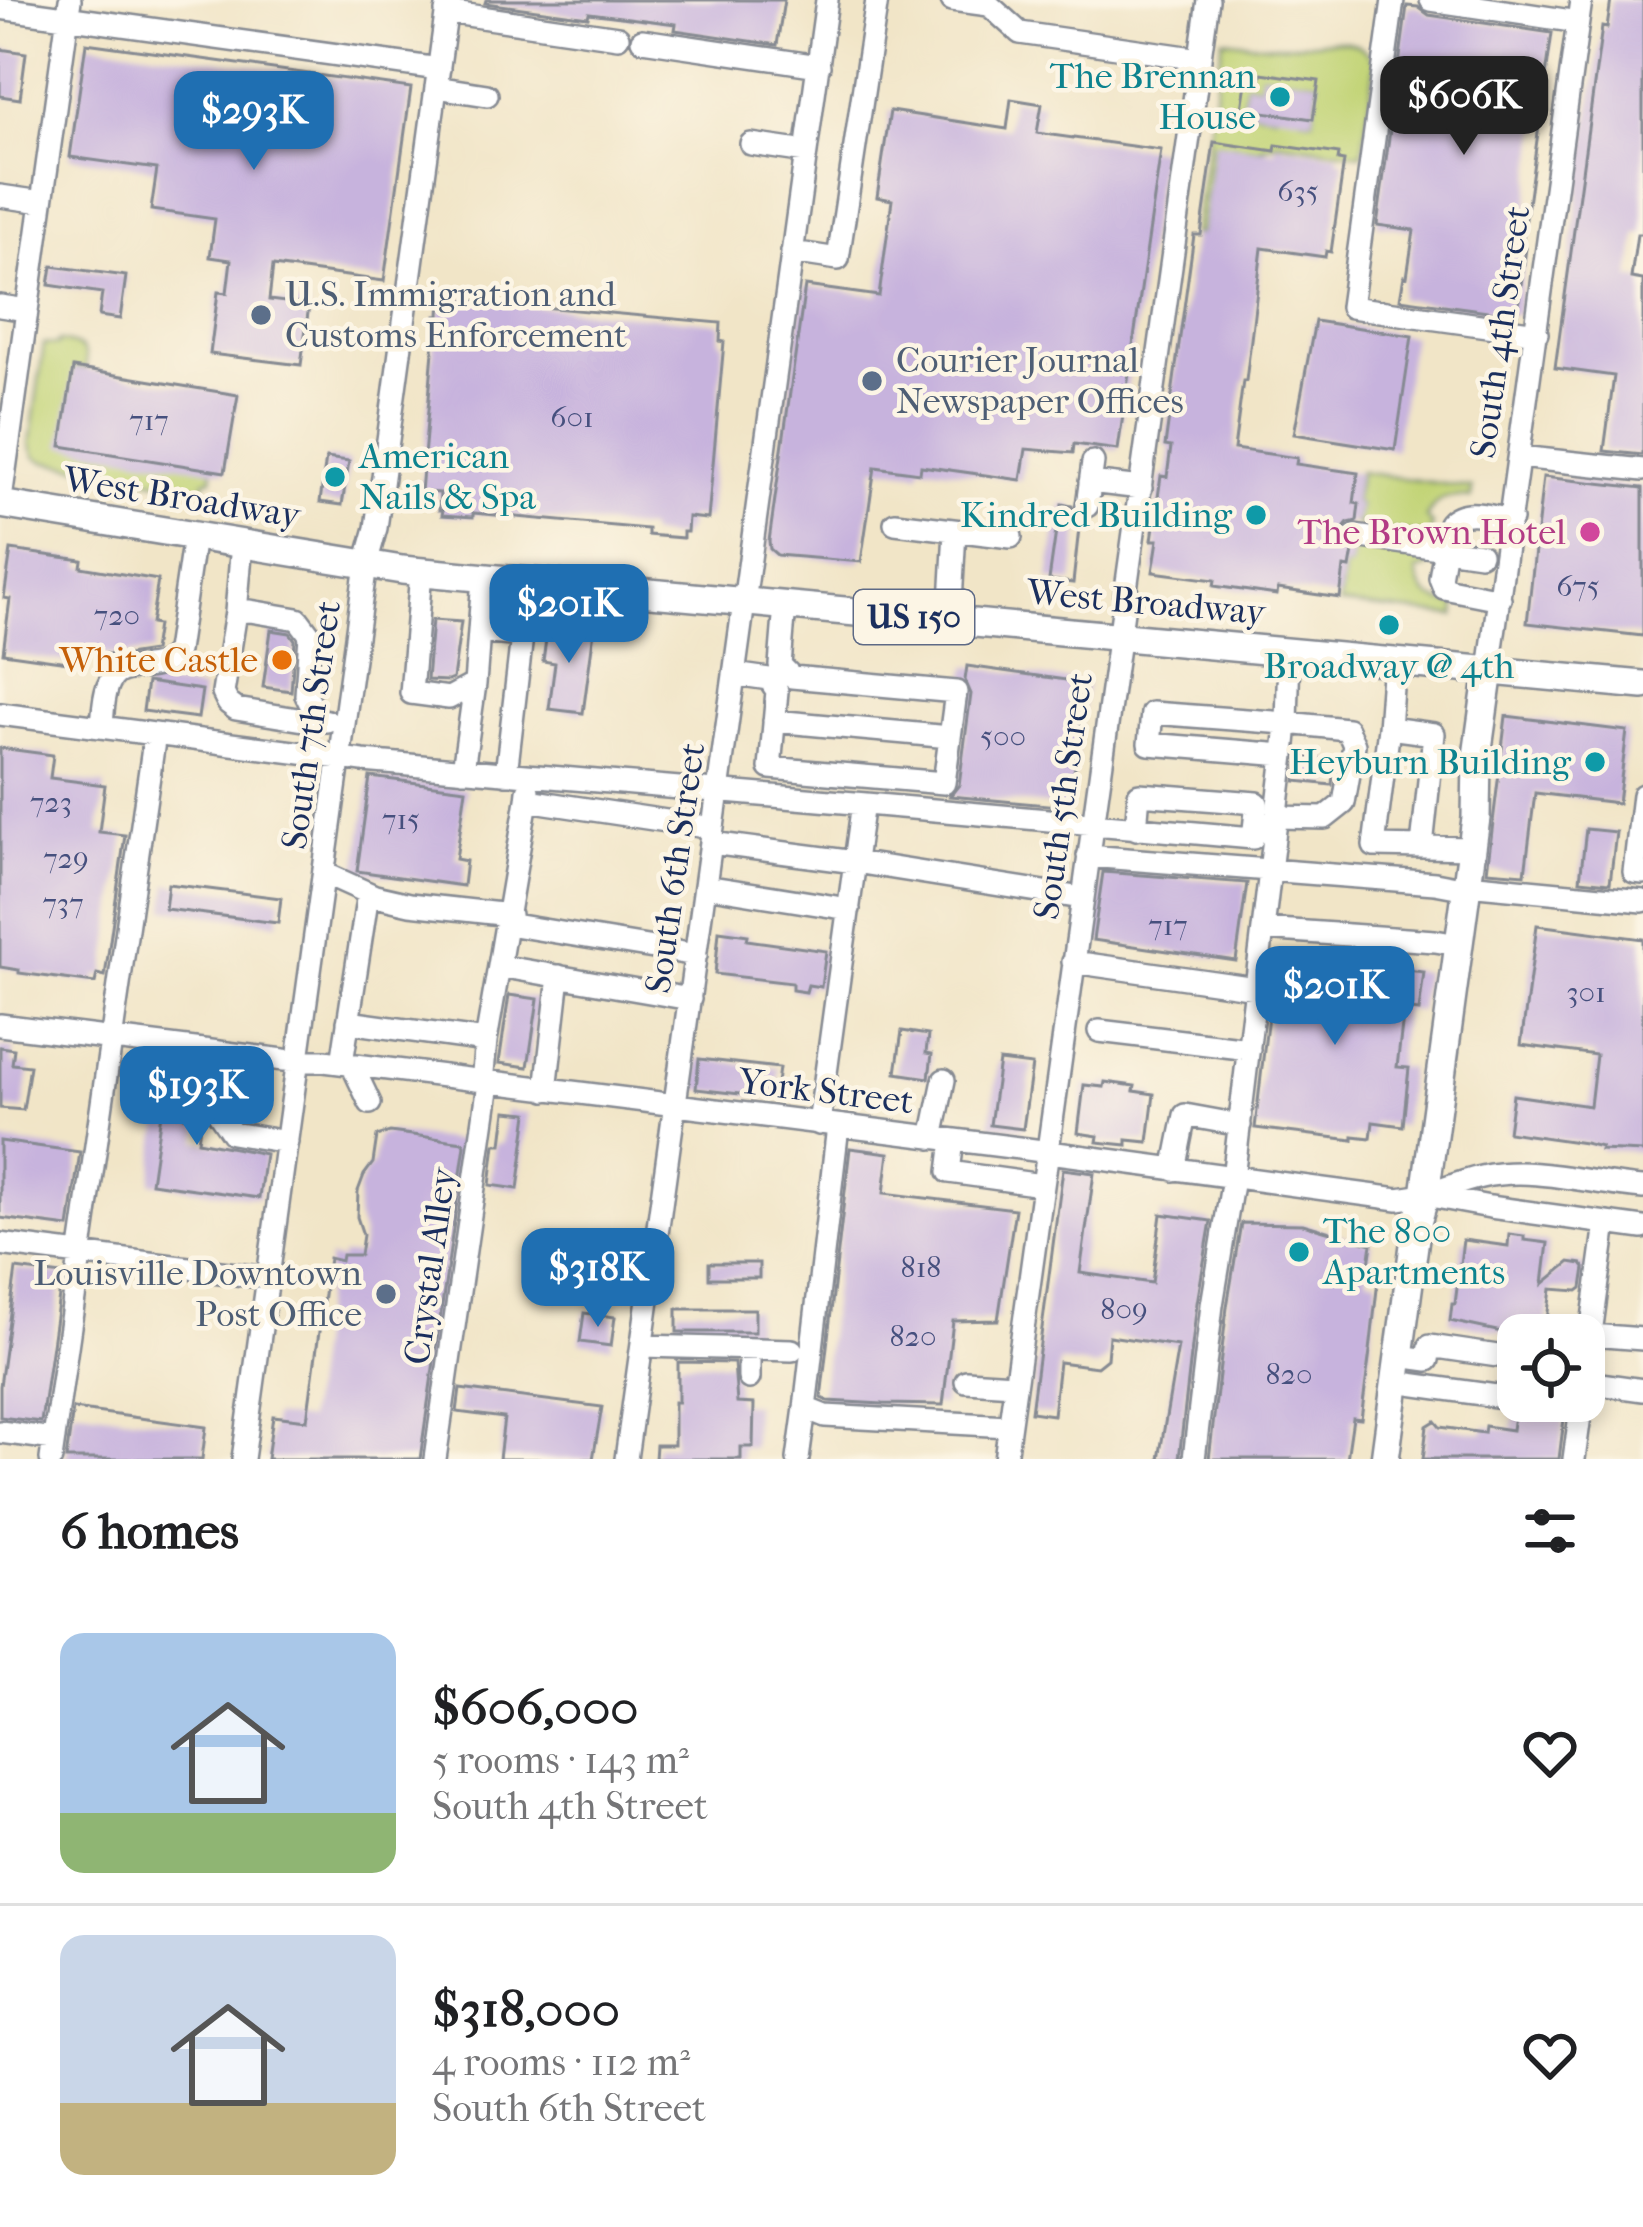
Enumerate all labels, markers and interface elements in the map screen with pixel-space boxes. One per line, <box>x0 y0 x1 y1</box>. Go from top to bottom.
place label: The Brennan House <box>1050 55 1256 138</box>
pin: $606K <box>1380 56 1548 158</box>
pin: $293K <box>170 71 338 173</box>
text: $606K <box>1407 72 1521 118</box>
marker: The Brennan House <box>1267 84 1293 110</box>
text: $293K <box>201 87 307 133</box>
house number: 635 <box>1277 174 1319 209</box>
street label: South 4th Street <box>1461 203 1539 461</box>
place label: U.S. Immigration and Customs Enforcement <box>285 273 627 356</box>
marker: U.S. Immigration and Customs Enforcement <box>248 302 274 328</box>
place label: Courier Journal Newspaper Offices <box>896 339 1184 422</box>
marker: Courier Journal Newspaper Offices <box>859 368 885 394</box>
house number: 601 <box>550 400 594 435</box>
house number: 717 <box>129 403 169 438</box>
place label: American Nails & Spa <box>357 435 536 518</box>
street label: West Broadway <box>60 457 305 537</box>
marker: American Nails & Spa <box>322 464 348 490</box>
place label: Kindred Building <box>960 494 1233 536</box>
marker: Kindred Building <box>1243 502 1269 528</box>
place label: The Brown Hotel <box>1297 511 1566 553</box>
marker: The Brown Hotel <box>1577 519 1603 545</box>
pin: $201K <box>485 564 653 666</box>
house number: 675 <box>1556 569 1600 604</box>
street label: West Broadway <box>1024 571 1269 633</box>
text: $201K <box>516 580 622 626</box>
road number: US 150 <box>854 590 974 644</box>
house number: 720 <box>94 598 140 633</box>
street label: South 7th Street <box>273 598 349 852</box>
marker: Broadway @ 4th <box>1376 612 1402 638</box>
place label: White Castle <box>58 639 258 681</box>
place label: Broadway @ 4th <box>1264 645 1514 687</box>
marker: White Castle <box>269 647 295 673</box>
street label: South 5th Street <box>1025 670 1101 922</box>
house number: 500 <box>980 719 1026 754</box>
street label: South 6th Street <box>637 740 713 996</box>
place label: Heyburn Building <box>1289 741 1572 783</box>
marker: Heyburn Building <box>1582 749 1608 775</box>
house number: 723 <box>30 785 72 820</box>
house number: 715 <box>382 802 420 837</box>
house number: 729 <box>43 841 89 876</box>
house number: 737 <box>42 886 84 921</box>
house number: 717 <box>1148 908 1188 943</box>
pin: $201K <box>1251 946 1419 1048</box>
text: $201K <box>1282 962 1388 1008</box>
house number: 301 <box>1566 975 1606 1010</box>
pin: $193K <box>113 1046 281 1148</box>
street label: York Street <box>735 1059 916 1123</box>
text: $193K <box>147 1062 247 1108</box>
street label: Crystal Alley <box>395 1163 465 1367</box>
place label: The 800 Apartments <box>1321 1210 1505 1293</box>
pin: $318K <box>514 1228 682 1330</box>
marker: The 800 Apartments <box>1286 1239 1312 1265</box>
text: $318K <box>548 1244 648 1290</box>
house number: 818 <box>901 1250 941 1285</box>
place label: Louisville Downtown Post Office <box>33 1252 362 1335</box>
marker: Louisville Downtown Post Office <box>373 1281 399 1307</box>
house number: 809 <box>1100 1292 1148 1327</box>
map controls <box>1497 1314 1605 1422</box>
button: locate <box>1497 1314 1605 1422</box>
house number: 820 <box>889 1319 937 1354</box>
house number: 820 <box>1265 1357 1313 1392</box>
icon: filters <box>1517 1498 1583 1564</box>
text: 6 homes <box>60 1501 239 1561</box>
text: $606,000 <box>432 1677 638 1737</box>
icon: home <box>156 1681 300 1825</box>
icon: heart <box>1517 1720 1583 1786</box>
text: 5 rooms · 143 m² <box>432 1737 689 1783</box>
text: South 4th Street <box>432 1783 708 1829</box>
text: $318,000 <box>432 1979 620 2039</box>
icon: home <box>156 1983 300 2127</box>
icon: heart <box>1517 2022 1583 2088</box>
text: 4 rooms · 112 m² <box>432 2039 690 2085</box>
text: South 6th Street <box>432 2085 706 2131</box>

